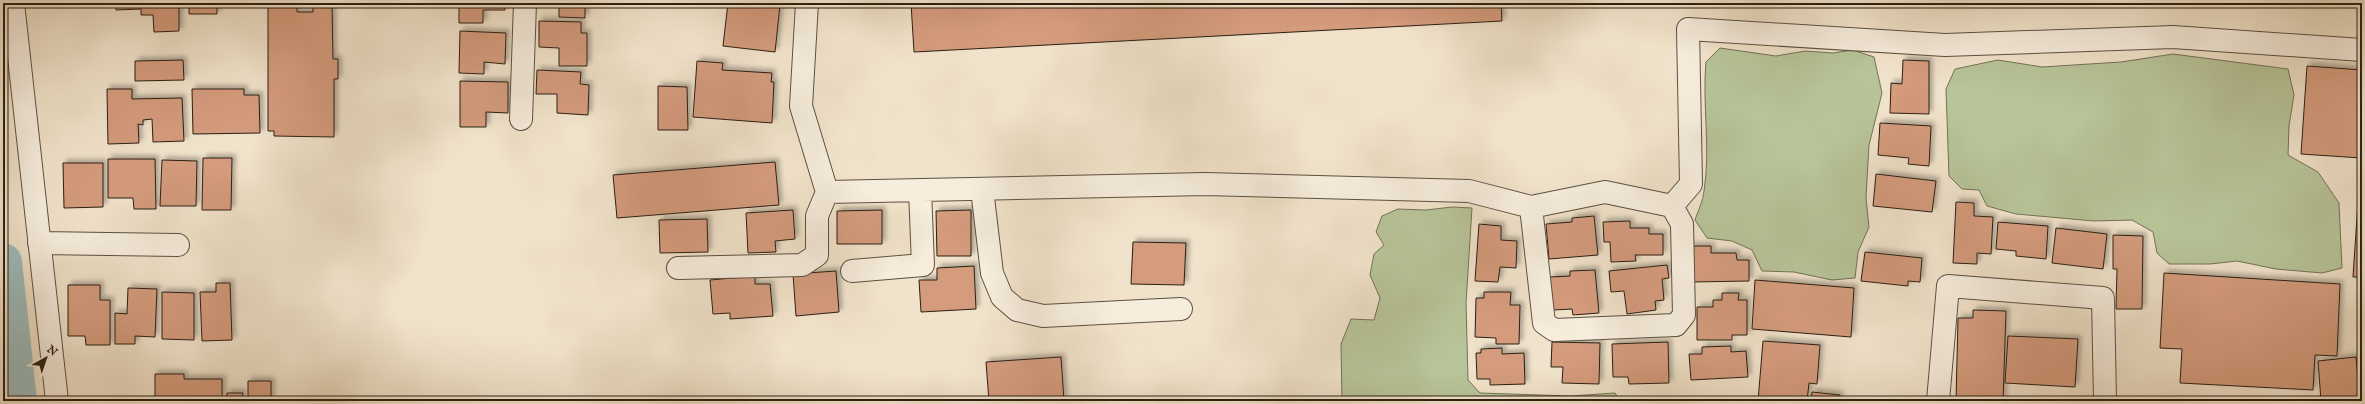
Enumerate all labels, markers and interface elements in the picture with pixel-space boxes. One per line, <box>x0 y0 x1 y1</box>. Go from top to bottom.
north arrow <box>26 338 66 378</box>
text: N <box>43 342 60 360</box>

